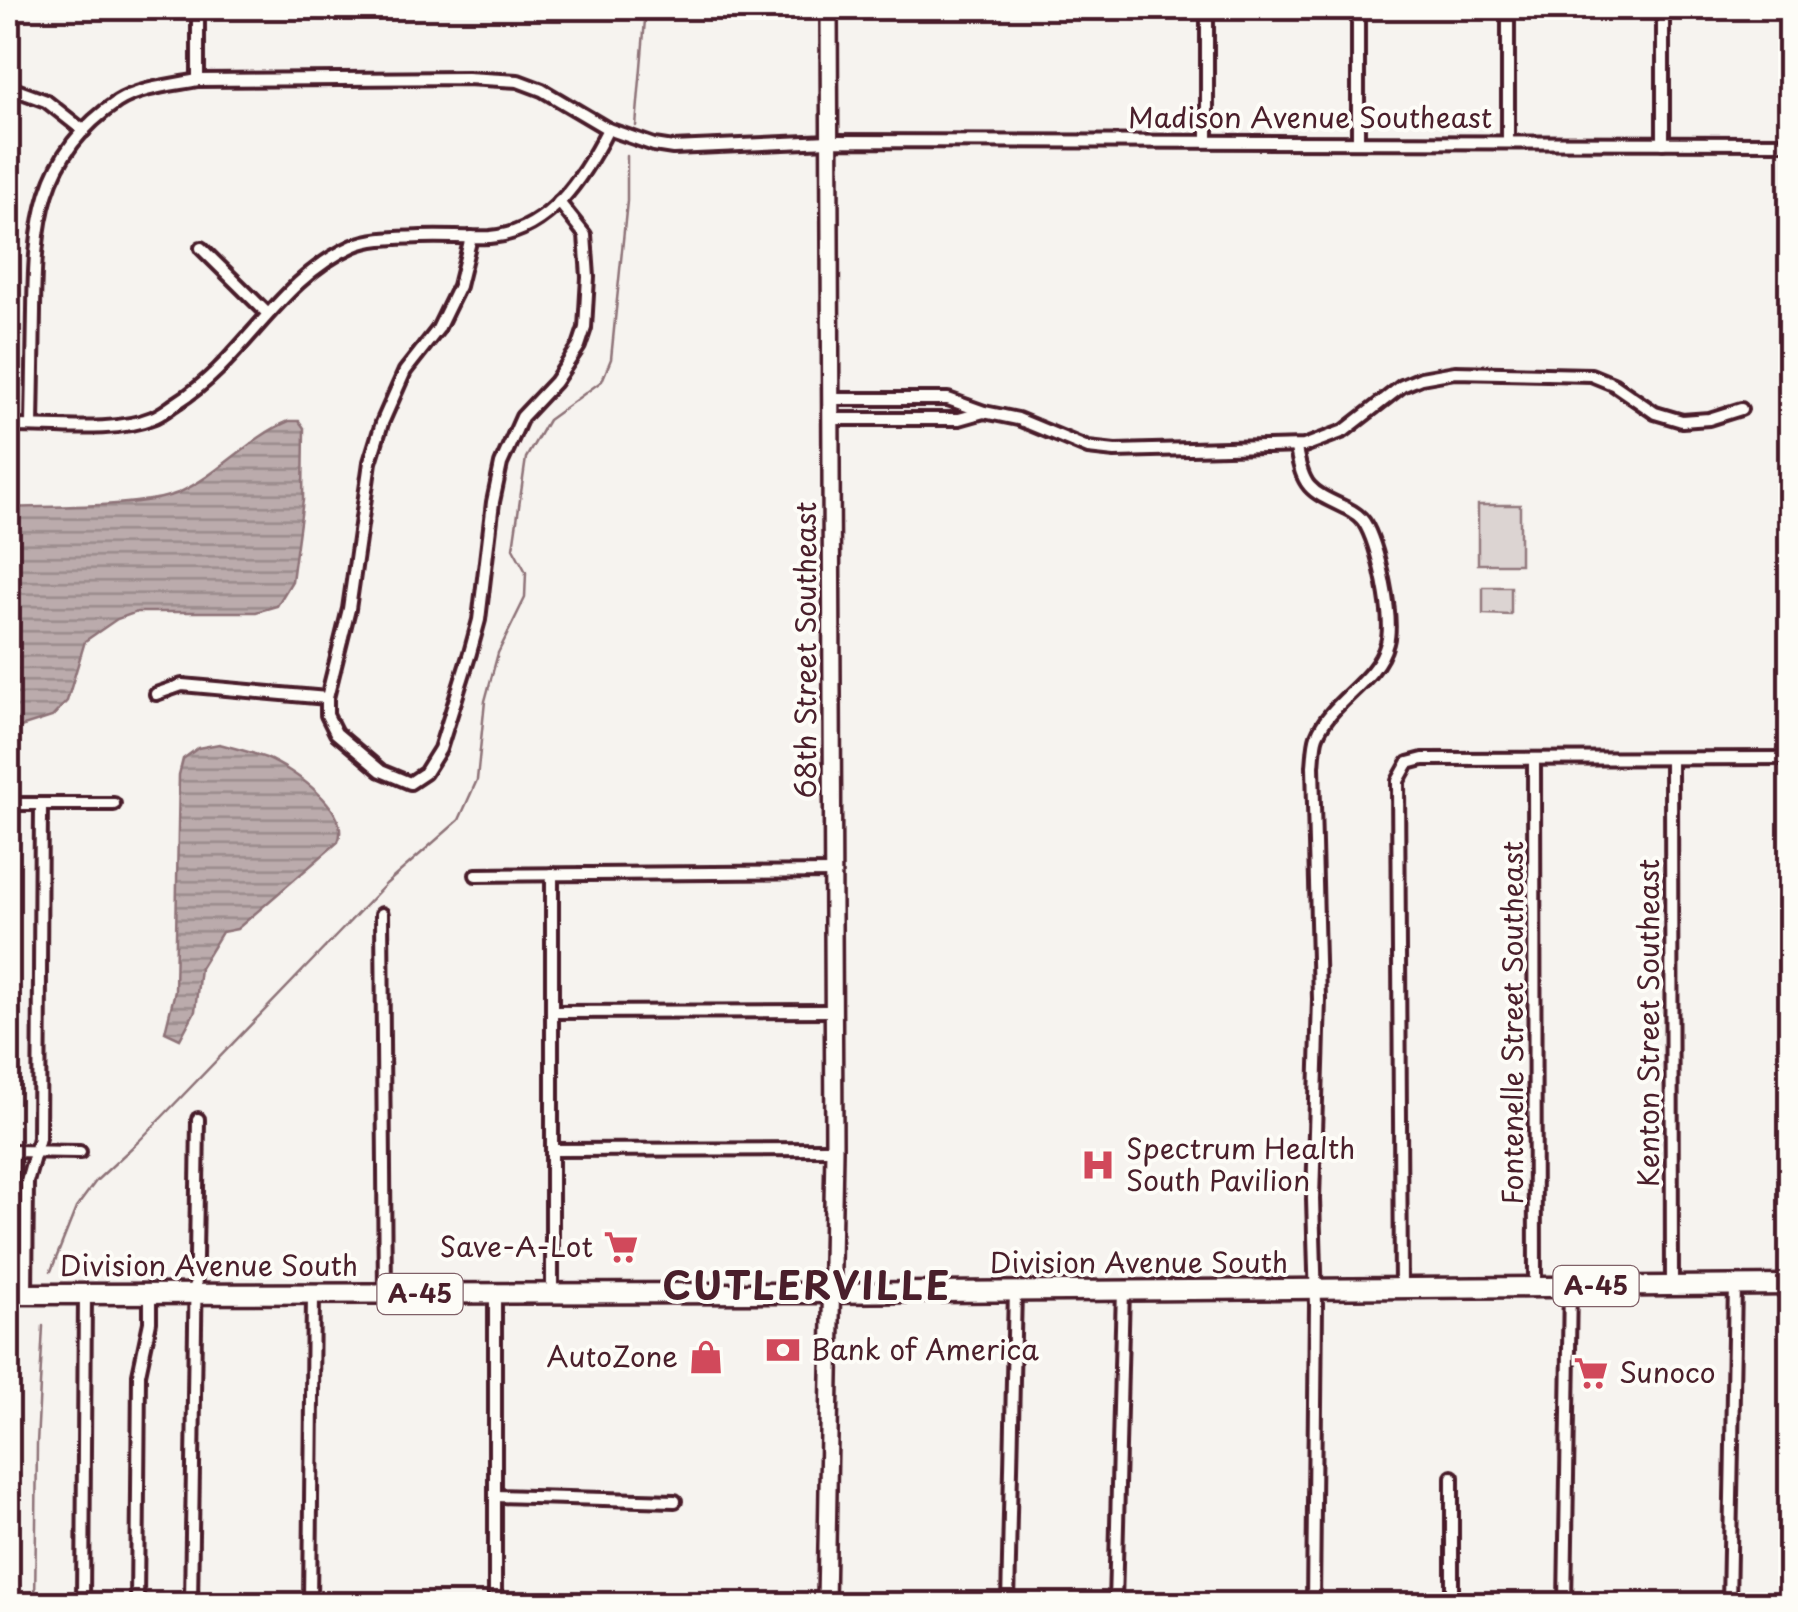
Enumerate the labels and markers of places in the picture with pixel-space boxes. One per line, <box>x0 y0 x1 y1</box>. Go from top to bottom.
place label: Spectrum Health South Pavilion <box>1126 1126 1355 1201</box>
hospital icon: Spectrum Health South Pavilion <box>1079 1146 1117 1184</box>
place label: Save-A-Lot <box>439 1224 593 1267</box>
supermarket icon: Save-A-Lot <box>602 1228 640 1266</box>
place label: Bank of America <box>811 1327 1039 1370</box>
bank icon: Bank of America <box>764 1331 802 1369</box>
place label: AutoZone <box>547 1334 678 1377</box>
shop icon: AutoZone <box>687 1338 725 1376</box>
place label: Sunoco <box>1619 1350 1716 1393</box>
supermarket icon: Sunoco <box>1572 1354 1610 1392</box>

